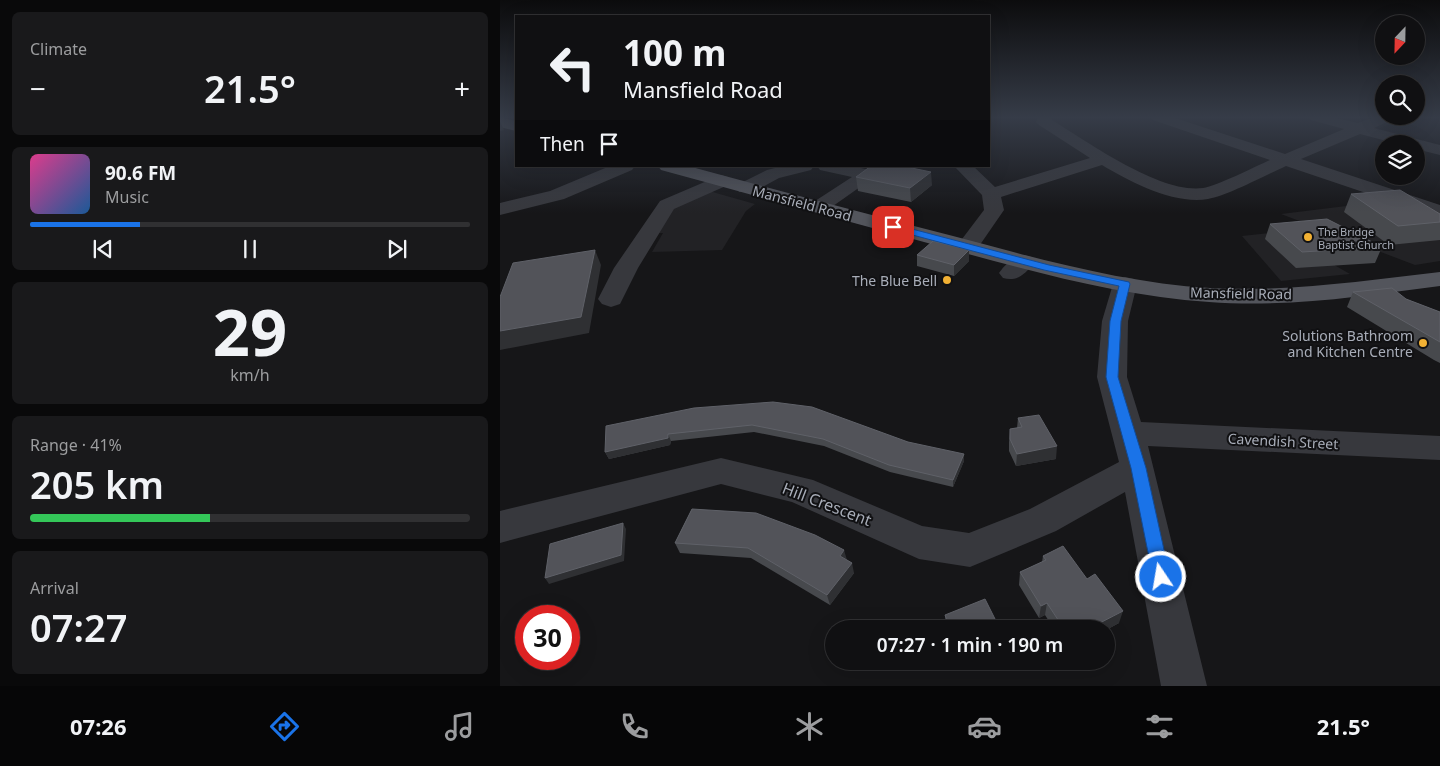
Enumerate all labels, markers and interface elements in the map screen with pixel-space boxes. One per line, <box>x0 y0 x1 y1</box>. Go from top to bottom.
north arrow <box>1375 15 1425 65</box>
map controls <box>1375 15 1425 185</box>
text: 100 m <box>623 29 726 76</box>
icon: left <box>540 35 605 100</box>
text: Climate <box>30 38 87 60</box>
text: 21.5° <box>204 62 296 114</box>
text: − <box>30 69 46 107</box>
text: + <box>454 69 470 107</box>
text: Mansfield Road <box>623 74 783 104</box>
button: search <box>1375 75 1425 125</box>
icon: arrive <box>595 130 623 158</box>
text: Then <box>540 131 585 157</box>
button: layers <box>1375 135 1425 185</box>
text: 90.6 FM <box>105 160 176 186</box>
street label: Mansfield Road <box>750 181 854 225</box>
text: Music <box>105 186 149 208</box>
pin <box>872 206 914 248</box>
icon: arrive <box>879 213 907 241</box>
place label: The Bridge Baptist Church <box>1318 224 1394 252</box>
marker: The Bridge Baptist Church <box>1302 231 1314 243</box>
icon: previous <box>89 235 117 263</box>
icon: pause <box>236 235 264 263</box>
icon: next <box>383 235 411 263</box>
place label: The Blue Bell <box>852 271 937 290</box>
marker: The Blue Bell <box>941 274 953 286</box>
street label: Mansfield Road <box>1190 283 1292 303</box>
text: 29 <box>213 287 287 375</box>
place label: Solutions Bathroom and Kitchen Centre <box>1282 326 1413 361</box>
marker: Solutions Bathroom and Kitchen Centre <box>1417 337 1429 349</box>
text: km/h <box>230 364 270 386</box>
street label: Cavendish Street <box>1227 429 1339 453</box>
text: Range · 41% <box>30 434 122 456</box>
text: 205 km <box>30 458 164 510</box>
street label: Hill Crescent <box>779 477 875 531</box>
position arrow <box>1134 550 1186 602</box>
text: Arrival <box>30 577 79 599</box>
text: 07:27 <box>30 601 127 653</box>
speed limit sign: 30 <box>515 605 580 670</box>
text: 07:27 · 1 min · 190 m <box>877 632 1063 658</box>
icon: directions <box>267 709 302 744</box>
icon: music <box>442 709 477 744</box>
icon: phone <box>617 709 652 744</box>
icon: climate <box>792 709 827 744</box>
icon: car <box>967 709 1002 744</box>
icon: filters <box>1142 709 1177 744</box>
text: 07:26 <box>70 711 127 741</box>
text: 21.5° <box>1317 711 1370 741</box>

